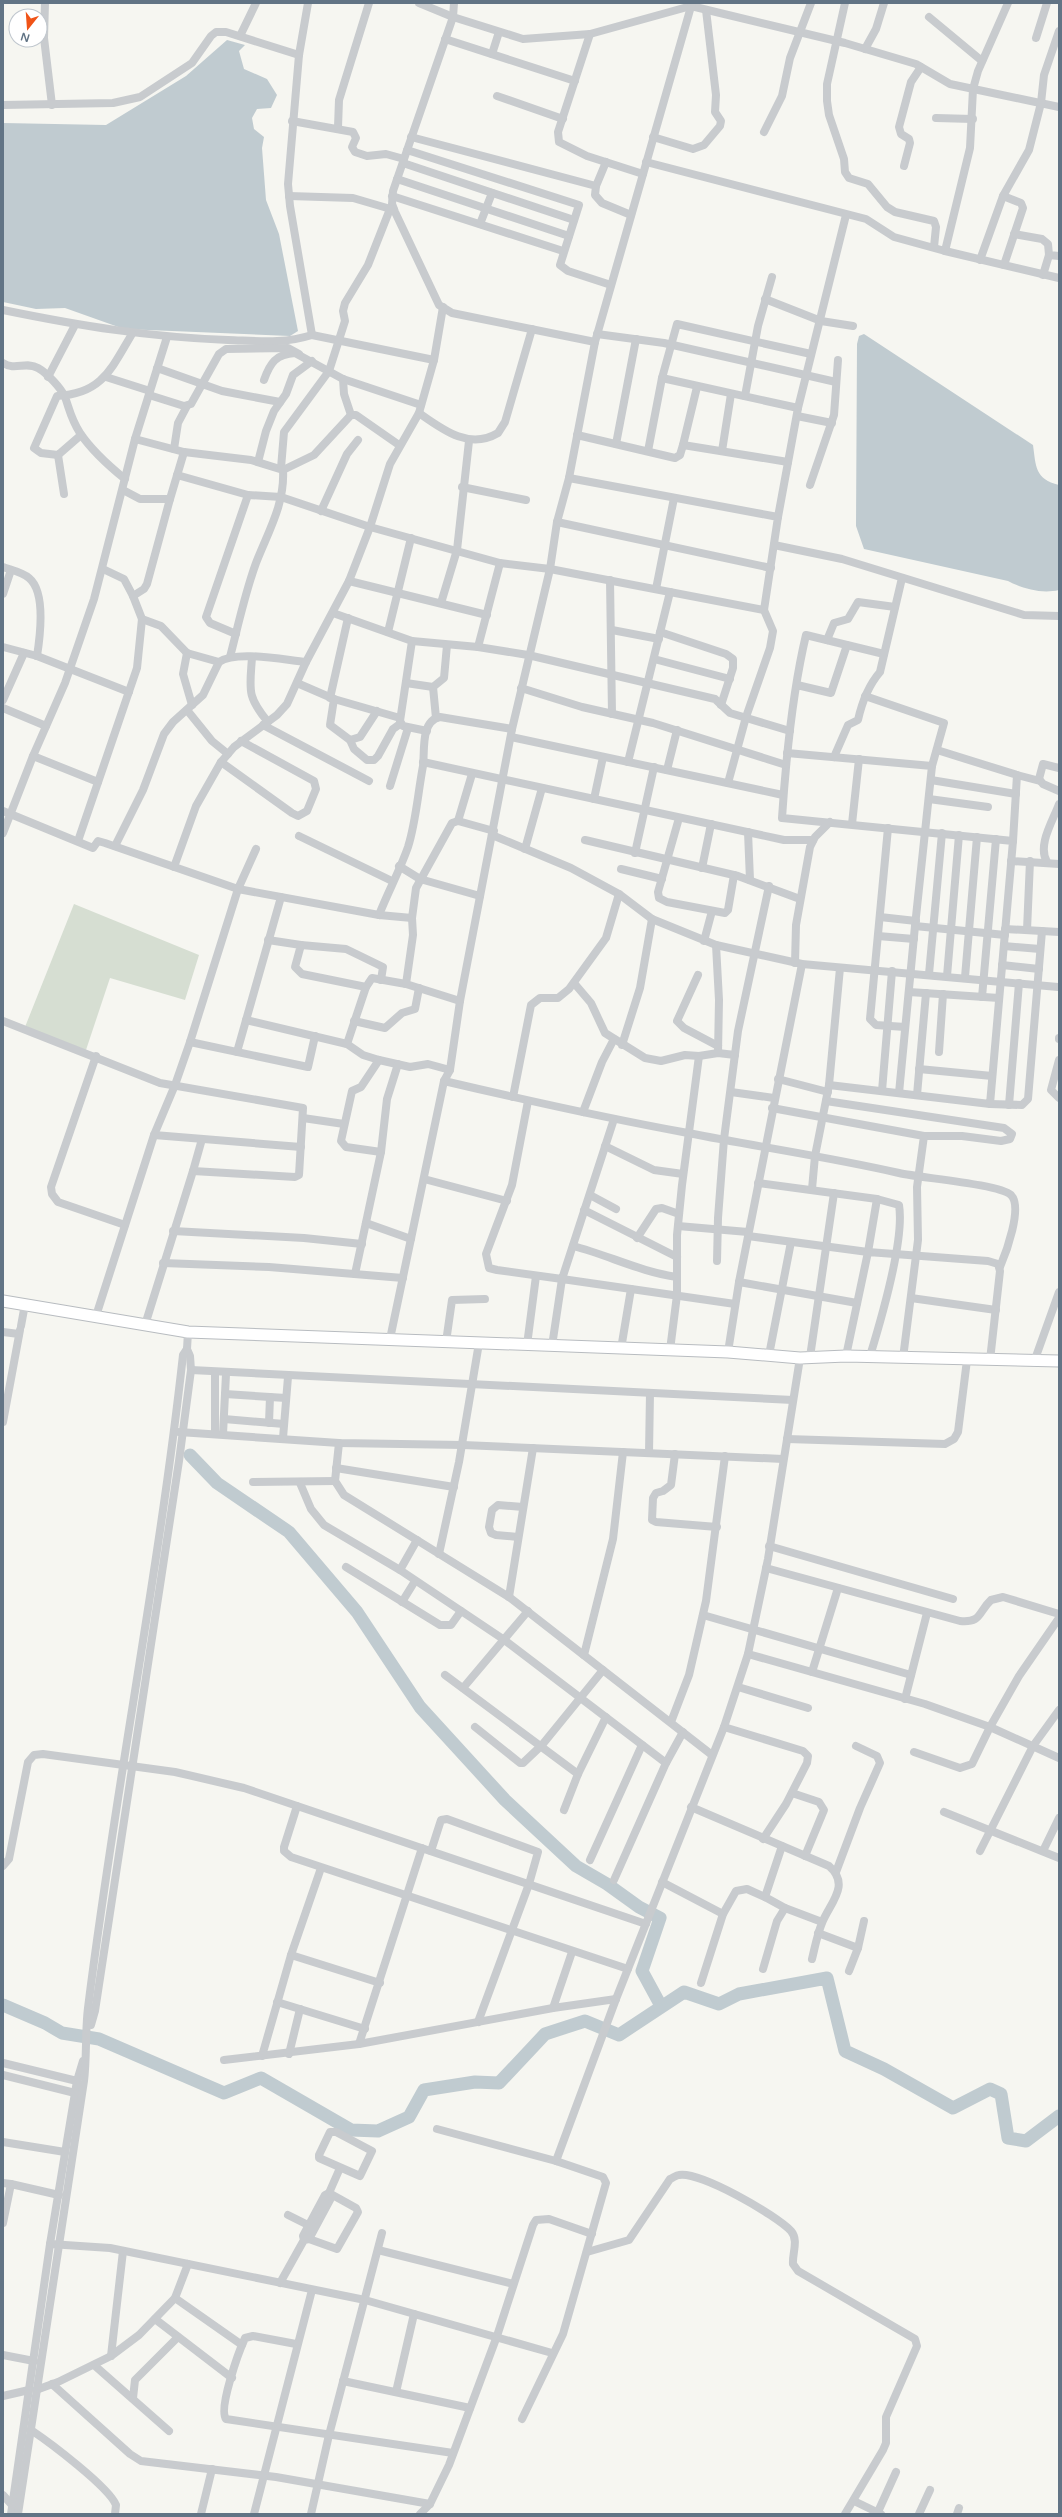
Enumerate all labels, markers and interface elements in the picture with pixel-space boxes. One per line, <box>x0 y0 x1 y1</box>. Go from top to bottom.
north arrow <box>8 8 48 48</box>
text: N <box>19 30 31 45</box>

